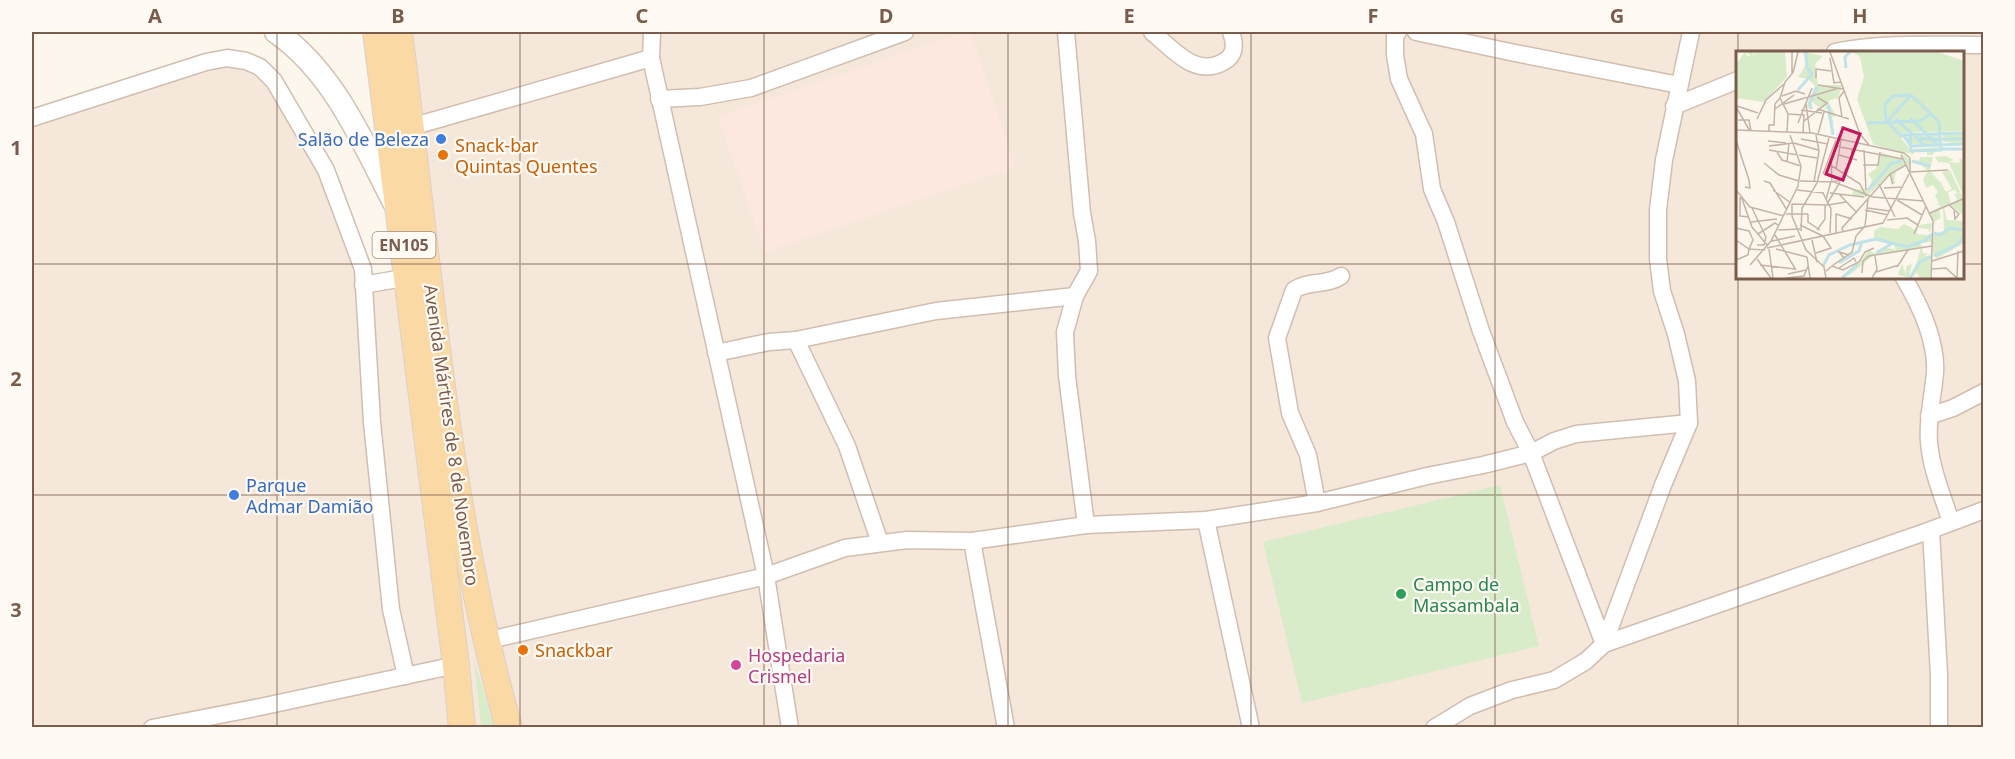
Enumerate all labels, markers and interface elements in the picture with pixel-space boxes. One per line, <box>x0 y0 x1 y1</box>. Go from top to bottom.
text: A <box>148 2 162 29</box>
text: B <box>391 2 405 29</box>
text: C <box>636 2 649 29</box>
text: D <box>879 2 893 29</box>
text: E <box>1123 2 1135 29</box>
text: F <box>1368 2 1378 29</box>
text: G <box>1610 2 1624 29</box>
text: H <box>1852 2 1868 29</box>
inset map <box>1736 51 1964 279</box>
place label: Salão de Beleza <box>298 127 429 151</box>
marker: Salão de Beleza <box>434 132 448 146</box>
place label: Snack-bar Quintas Quentes <box>455 133 598 178</box>
text: 1 <box>10 134 22 161</box>
marker: Snack-bar Quintas Quentes <box>436 148 450 162</box>
road number: EN105 <box>372 232 436 258</box>
street label: Avenida Mártires de 8 de Novembro <box>419 283 485 587</box>
text: 2 <box>10 365 22 392</box>
place label: Parque Admar Damião <box>246 473 373 518</box>
marker: Parque Admar Damião <box>227 488 241 502</box>
place label: Campo de Massambala <box>1413 572 1520 617</box>
marker: Campo de Massambala <box>1394 587 1408 601</box>
text: 3 <box>10 596 22 623</box>
place label: Snackbar <box>535 638 614 662</box>
marker: Snackbar <box>516 643 530 657</box>
place label: Hospedaria Crismel <box>748 643 845 688</box>
marker: Hospedaria Crismel <box>729 658 743 672</box>

